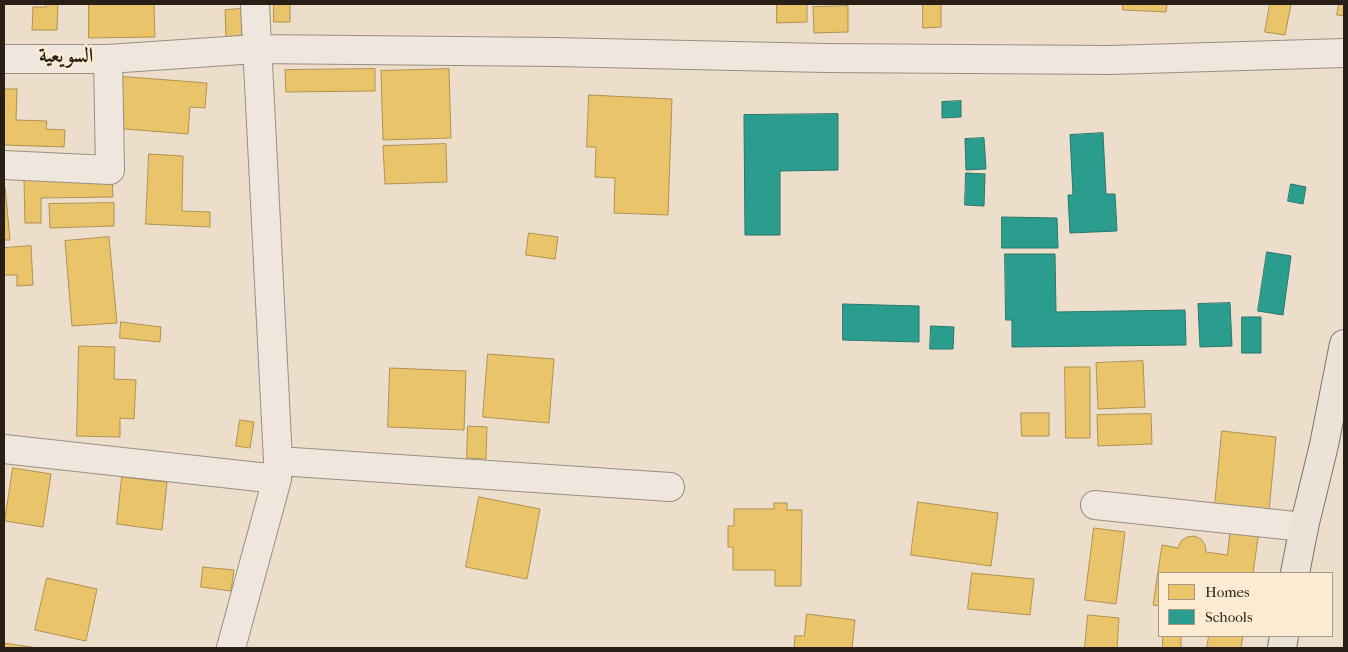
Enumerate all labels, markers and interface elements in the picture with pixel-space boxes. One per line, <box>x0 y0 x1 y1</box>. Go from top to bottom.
district label: السويعية <box>39 44 93 70</box>
legend <box>1158 572 1333 637</box>
text: Homes <box>1205 583 1250 601</box>
text: Schools <box>1205 608 1252 626</box>

